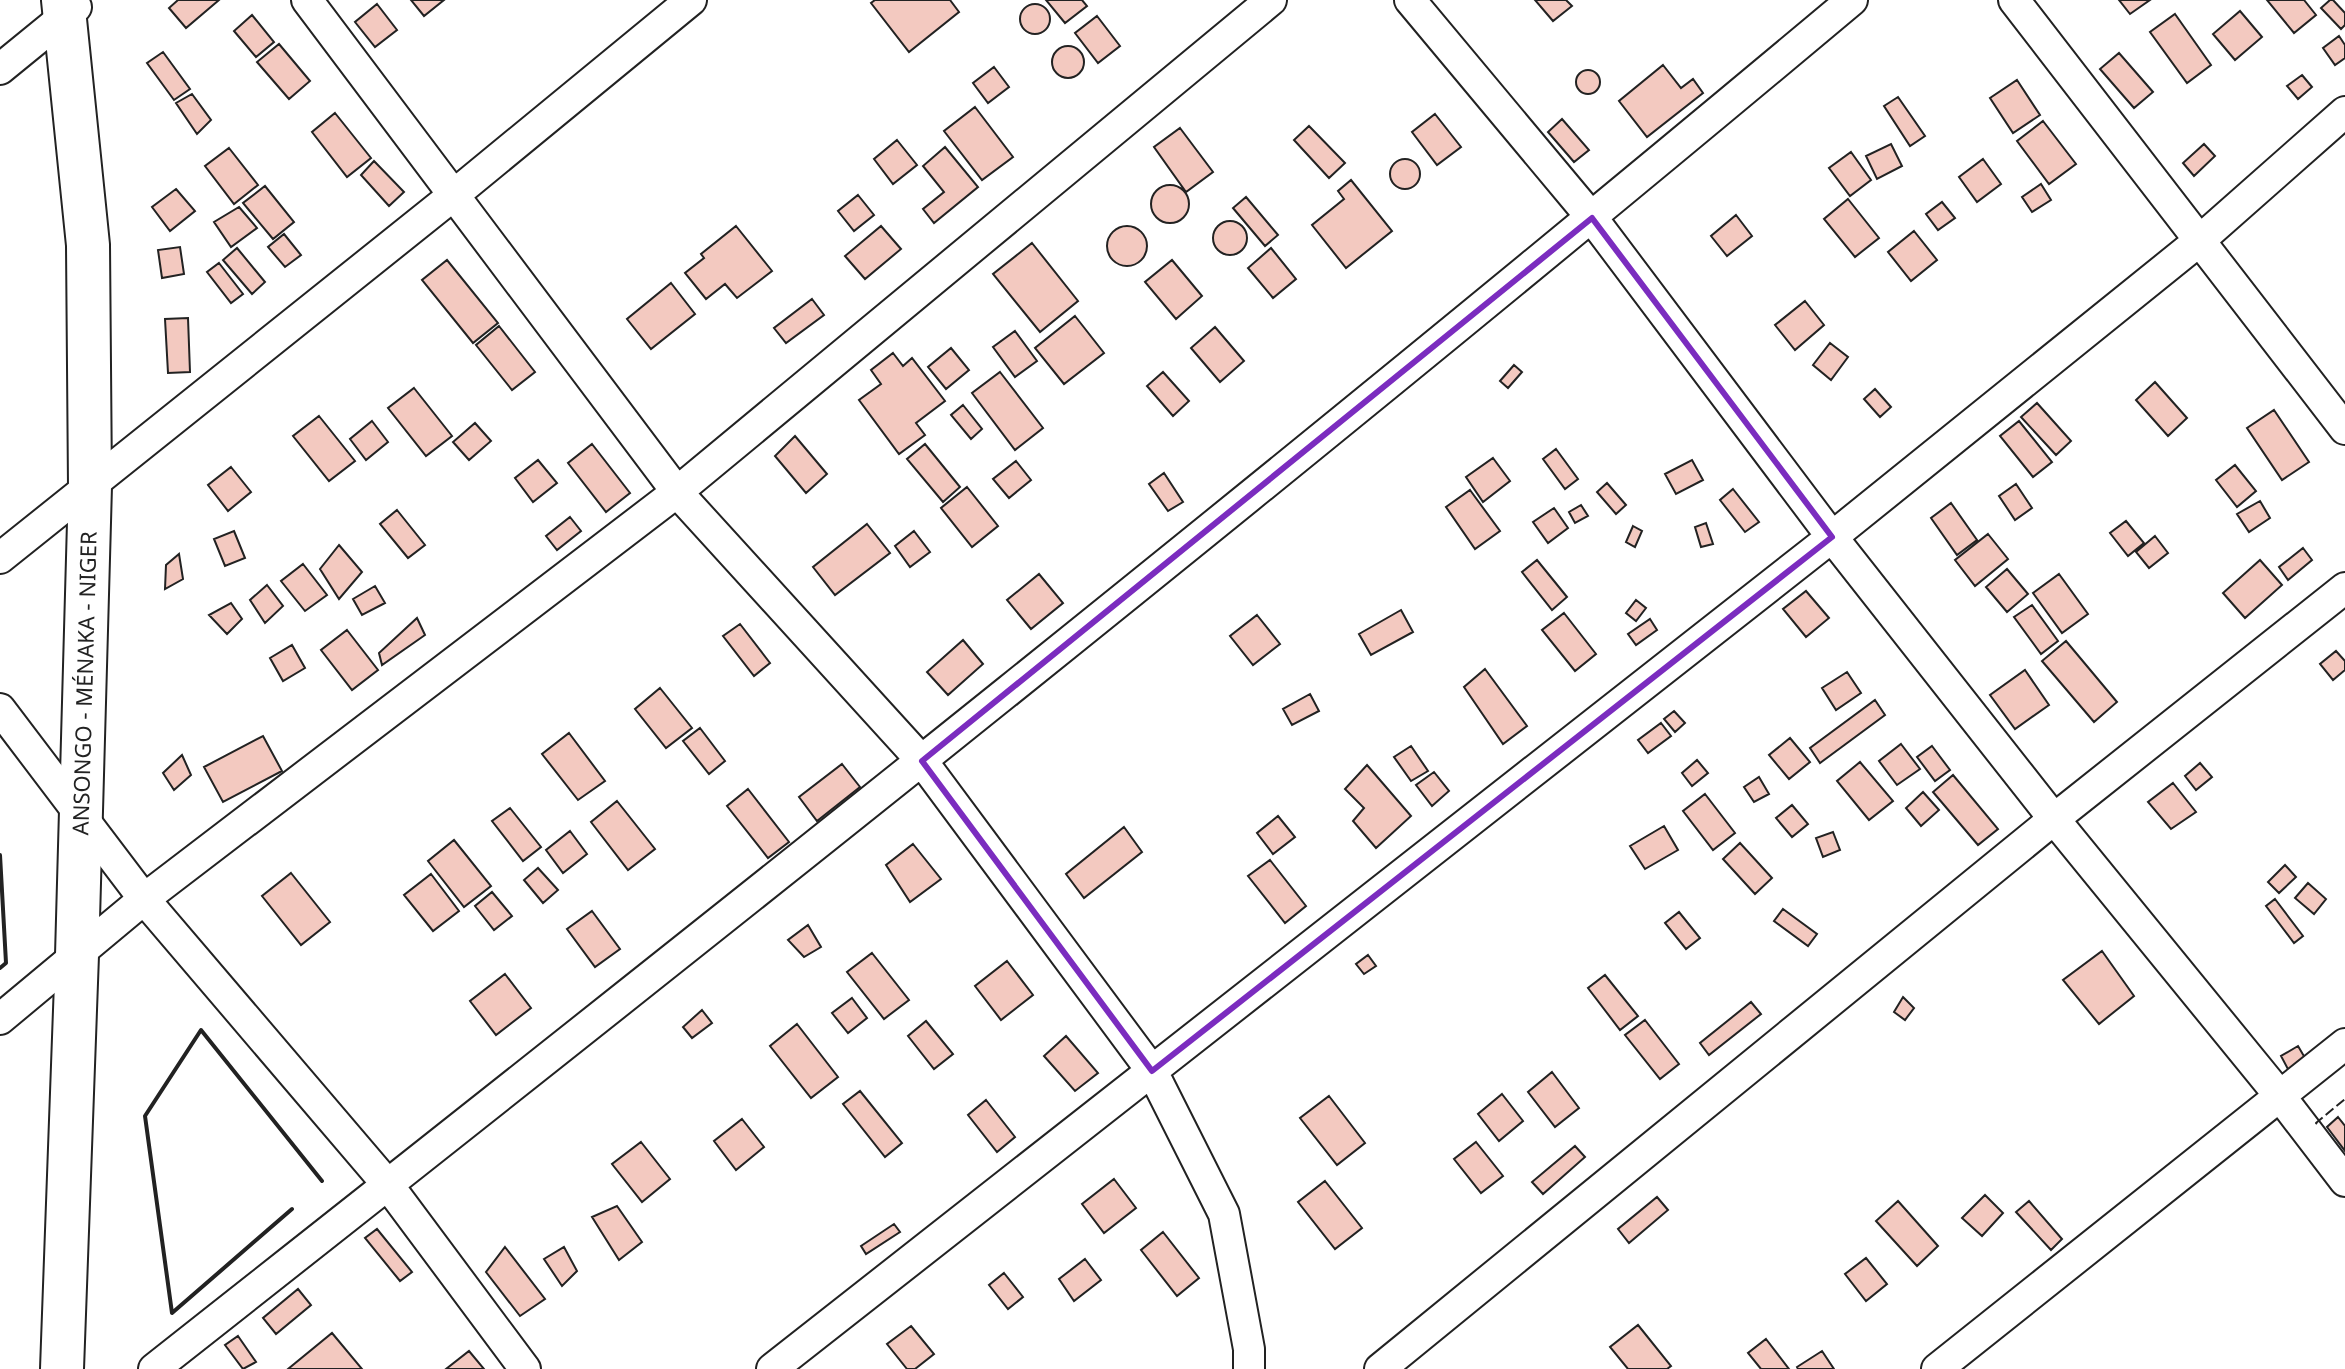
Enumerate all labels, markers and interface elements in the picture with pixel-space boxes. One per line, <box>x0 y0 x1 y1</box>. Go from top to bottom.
street label: ANSONGO - MÉNAKA - NIGER <box>64 531 103 836</box>

